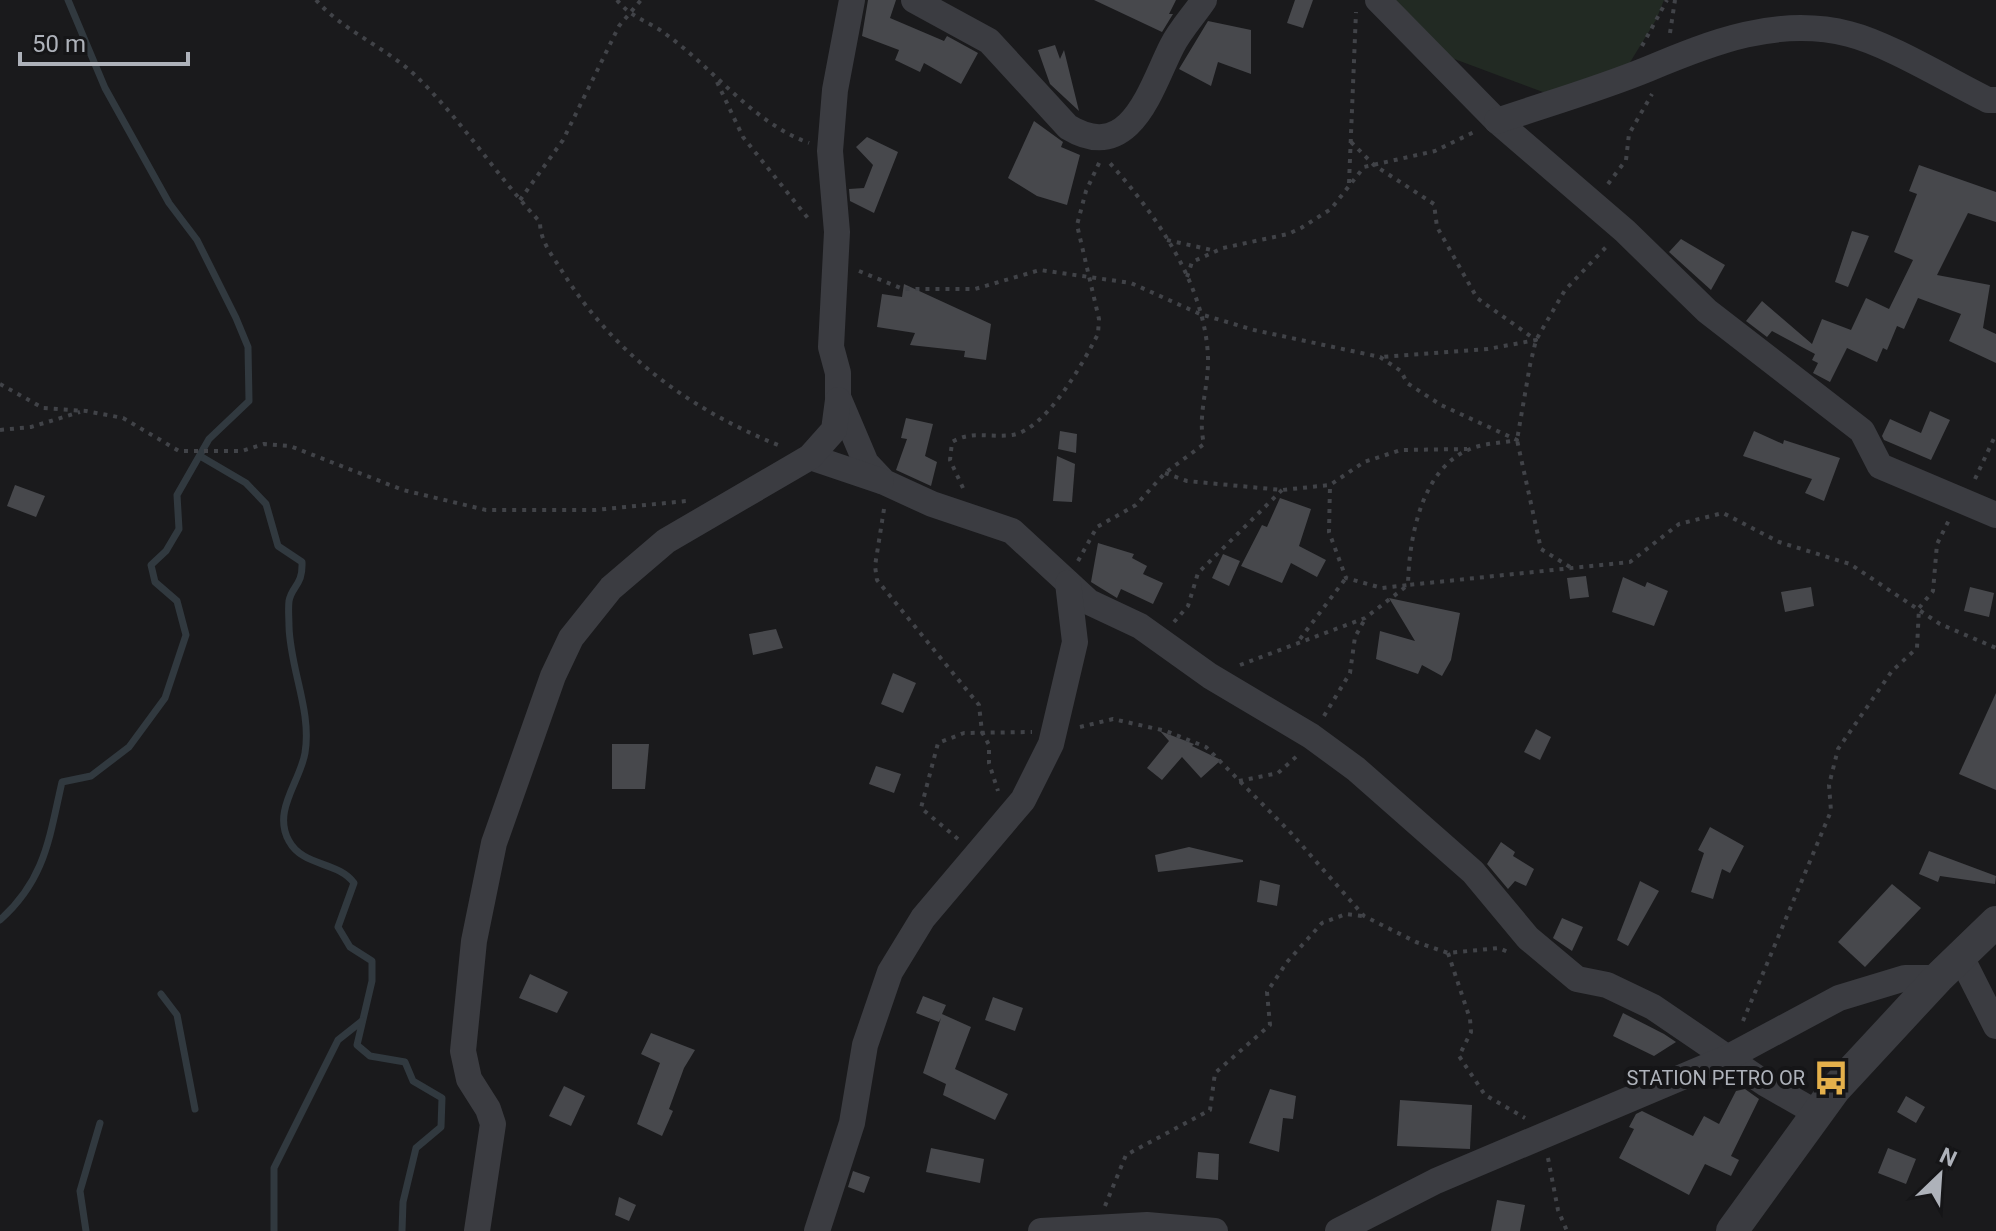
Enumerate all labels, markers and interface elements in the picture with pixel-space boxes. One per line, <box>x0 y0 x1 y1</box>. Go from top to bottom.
scale bar <box>20 16 188 66</box>
text: 50 m <box>32 30 86 58</box>
bus stop icon: STATION PETRO OR <box>1812 1059 1850 1097</box>
place label: STATION PETRO OR <box>1627 1066 1805 1090</box>
north arrow <box>1900 1135 1980 1215</box>
text: N <box>1936 1143 1961 1172</box>

